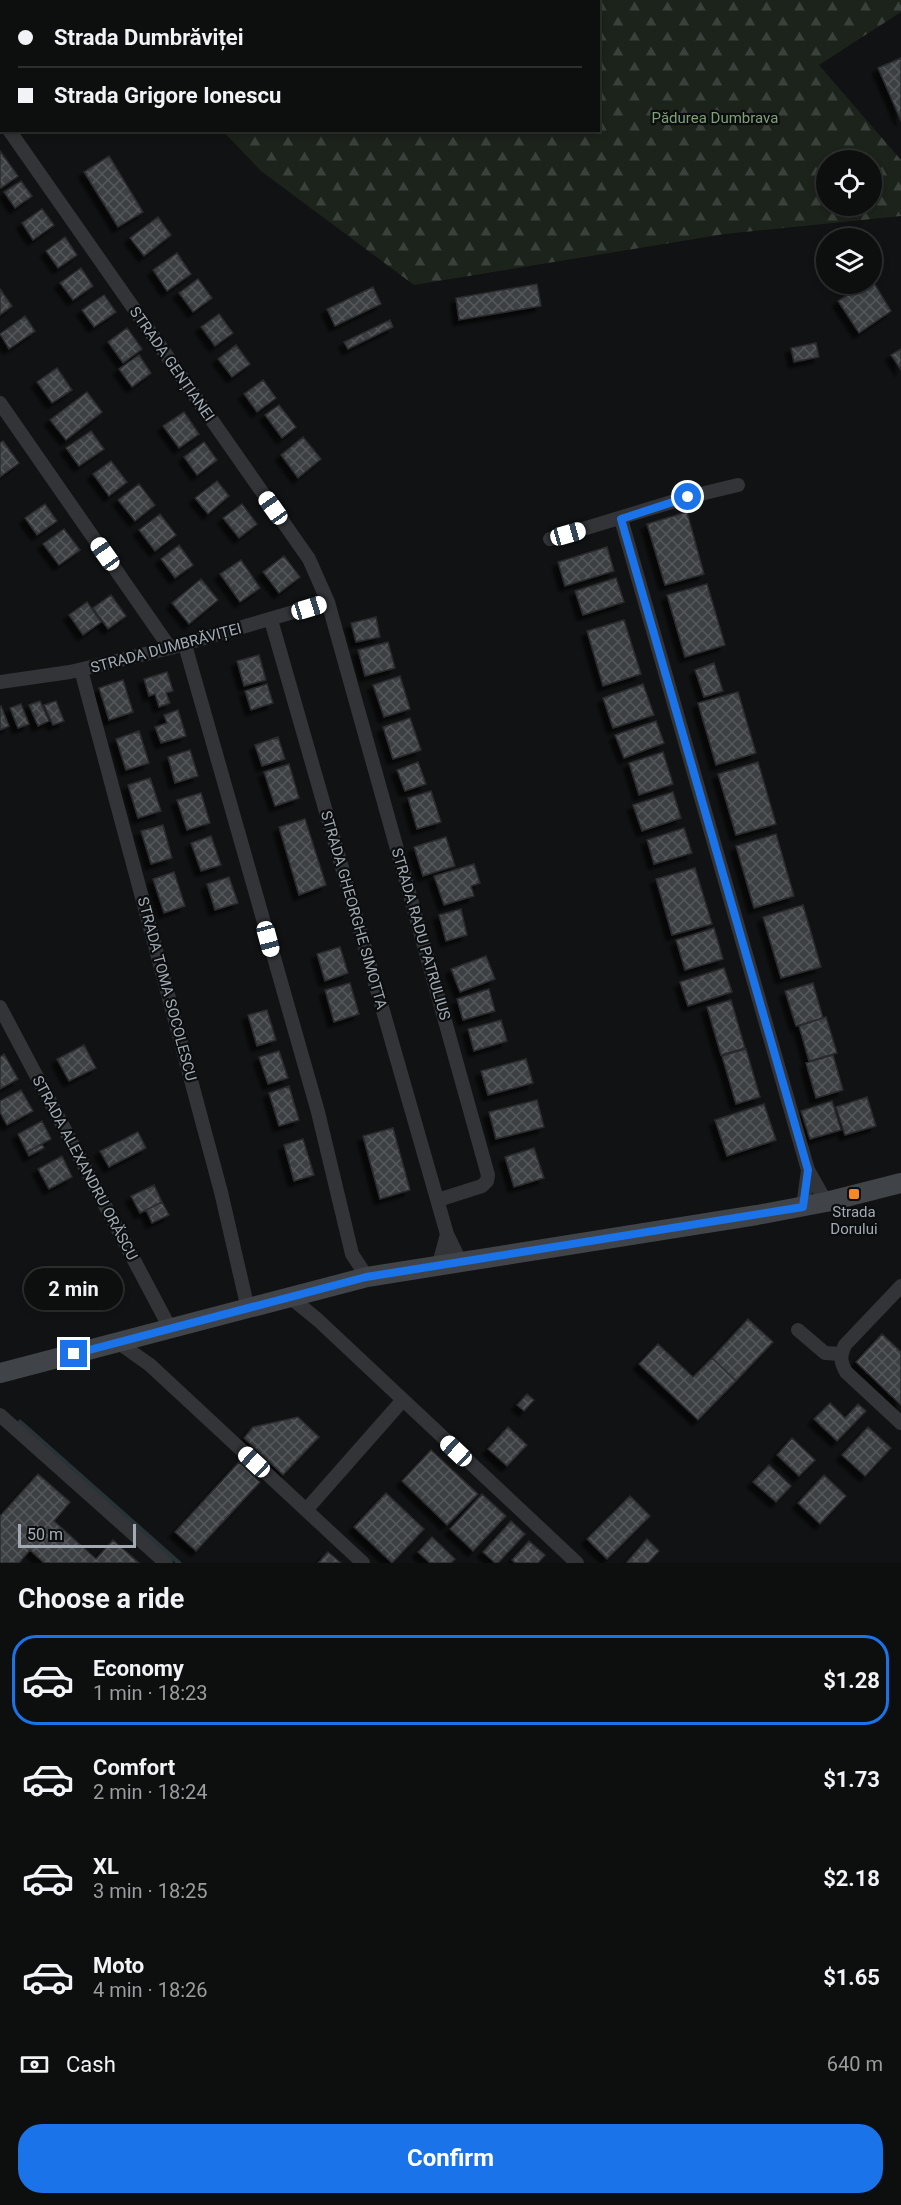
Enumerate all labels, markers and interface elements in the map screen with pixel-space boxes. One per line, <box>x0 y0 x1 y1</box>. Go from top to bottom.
text: Strada Dumbrăviței <box>54 25 244 50</box>
text: Strada Grigore Ionescu <box>54 83 281 108</box>
park label: Pădurea Dumbrava <box>652 109 778 127</box>
map controls <box>816 150 882 294</box>
button: locate <box>816 150 882 216</box>
button: layers <box>816 228 882 294</box>
street label: STRADA GENȚIANEI <box>126 303 218 425</box>
route start <box>674 483 701 510</box>
car <box>255 488 291 528</box>
car <box>548 520 588 548</box>
car <box>87 534 123 574</box>
car <box>289 594 329 622</box>
street label: STRADA DUMBRĂVIȚEI <box>89 619 243 677</box>
street label: STRADA GHEORGHE SIMOTTA <box>317 809 391 1012</box>
street label: STRADA RADU PATRULIUS <box>388 846 454 1022</box>
street label: STRADA TOMA SOCOLESCU <box>134 895 200 1083</box>
car <box>255 919 281 959</box>
street label: STRADA ALEXANDRU ORĂSCU <box>29 1073 141 1263</box>
marker: Strada Dorului <box>847 1187 861 1201</box>
place label: Strada Dorului <box>830 1203 878 1238</box>
callout: 2 min <box>25 1267 124 1309</box>
text: 2 min <box>48 1277 99 1301</box>
route end <box>60 1340 87 1367</box>
car <box>437 1432 475 1470</box>
car <box>235 1443 273 1481</box>
scale bar <box>18 1521 136 1548</box>
text: 50 m <box>27 1525 63 1544</box>
text: Choose a ride <box>18 1583 184 1615</box>
icon: car <box>21 1653 75 1707</box>
text: Economy <box>93 1656 184 1681</box>
text: $1.28 <box>823 1668 880 1693</box>
text: 1 min · 18:23 <box>93 1681 208 1705</box>
icon: car <box>21 1752 75 1806</box>
text: Comfort <box>93 1755 175 1780</box>
text: $1.73 <box>823 1767 880 1792</box>
text: 2 min · 18:24 <box>93 1780 208 1804</box>
icon: car <box>21 1851 75 1905</box>
text: XL <box>93 1854 119 1879</box>
text: $2.18 <box>823 1866 880 1891</box>
text: 3 min · 18:25 <box>93 1879 208 1903</box>
icon: car <box>21 1950 75 2004</box>
text: Moto <box>93 1953 144 1978</box>
text: $1.65 <box>823 1965 880 1990</box>
text: 4 min · 18:26 <box>93 1978 208 2002</box>
icon: cash <box>18 2048 51 2081</box>
text: Cash <box>66 2052 116 2077</box>
text: 640 m <box>827 2052 883 2076</box>
button: Confirm <box>18 2124 883 2193</box>

